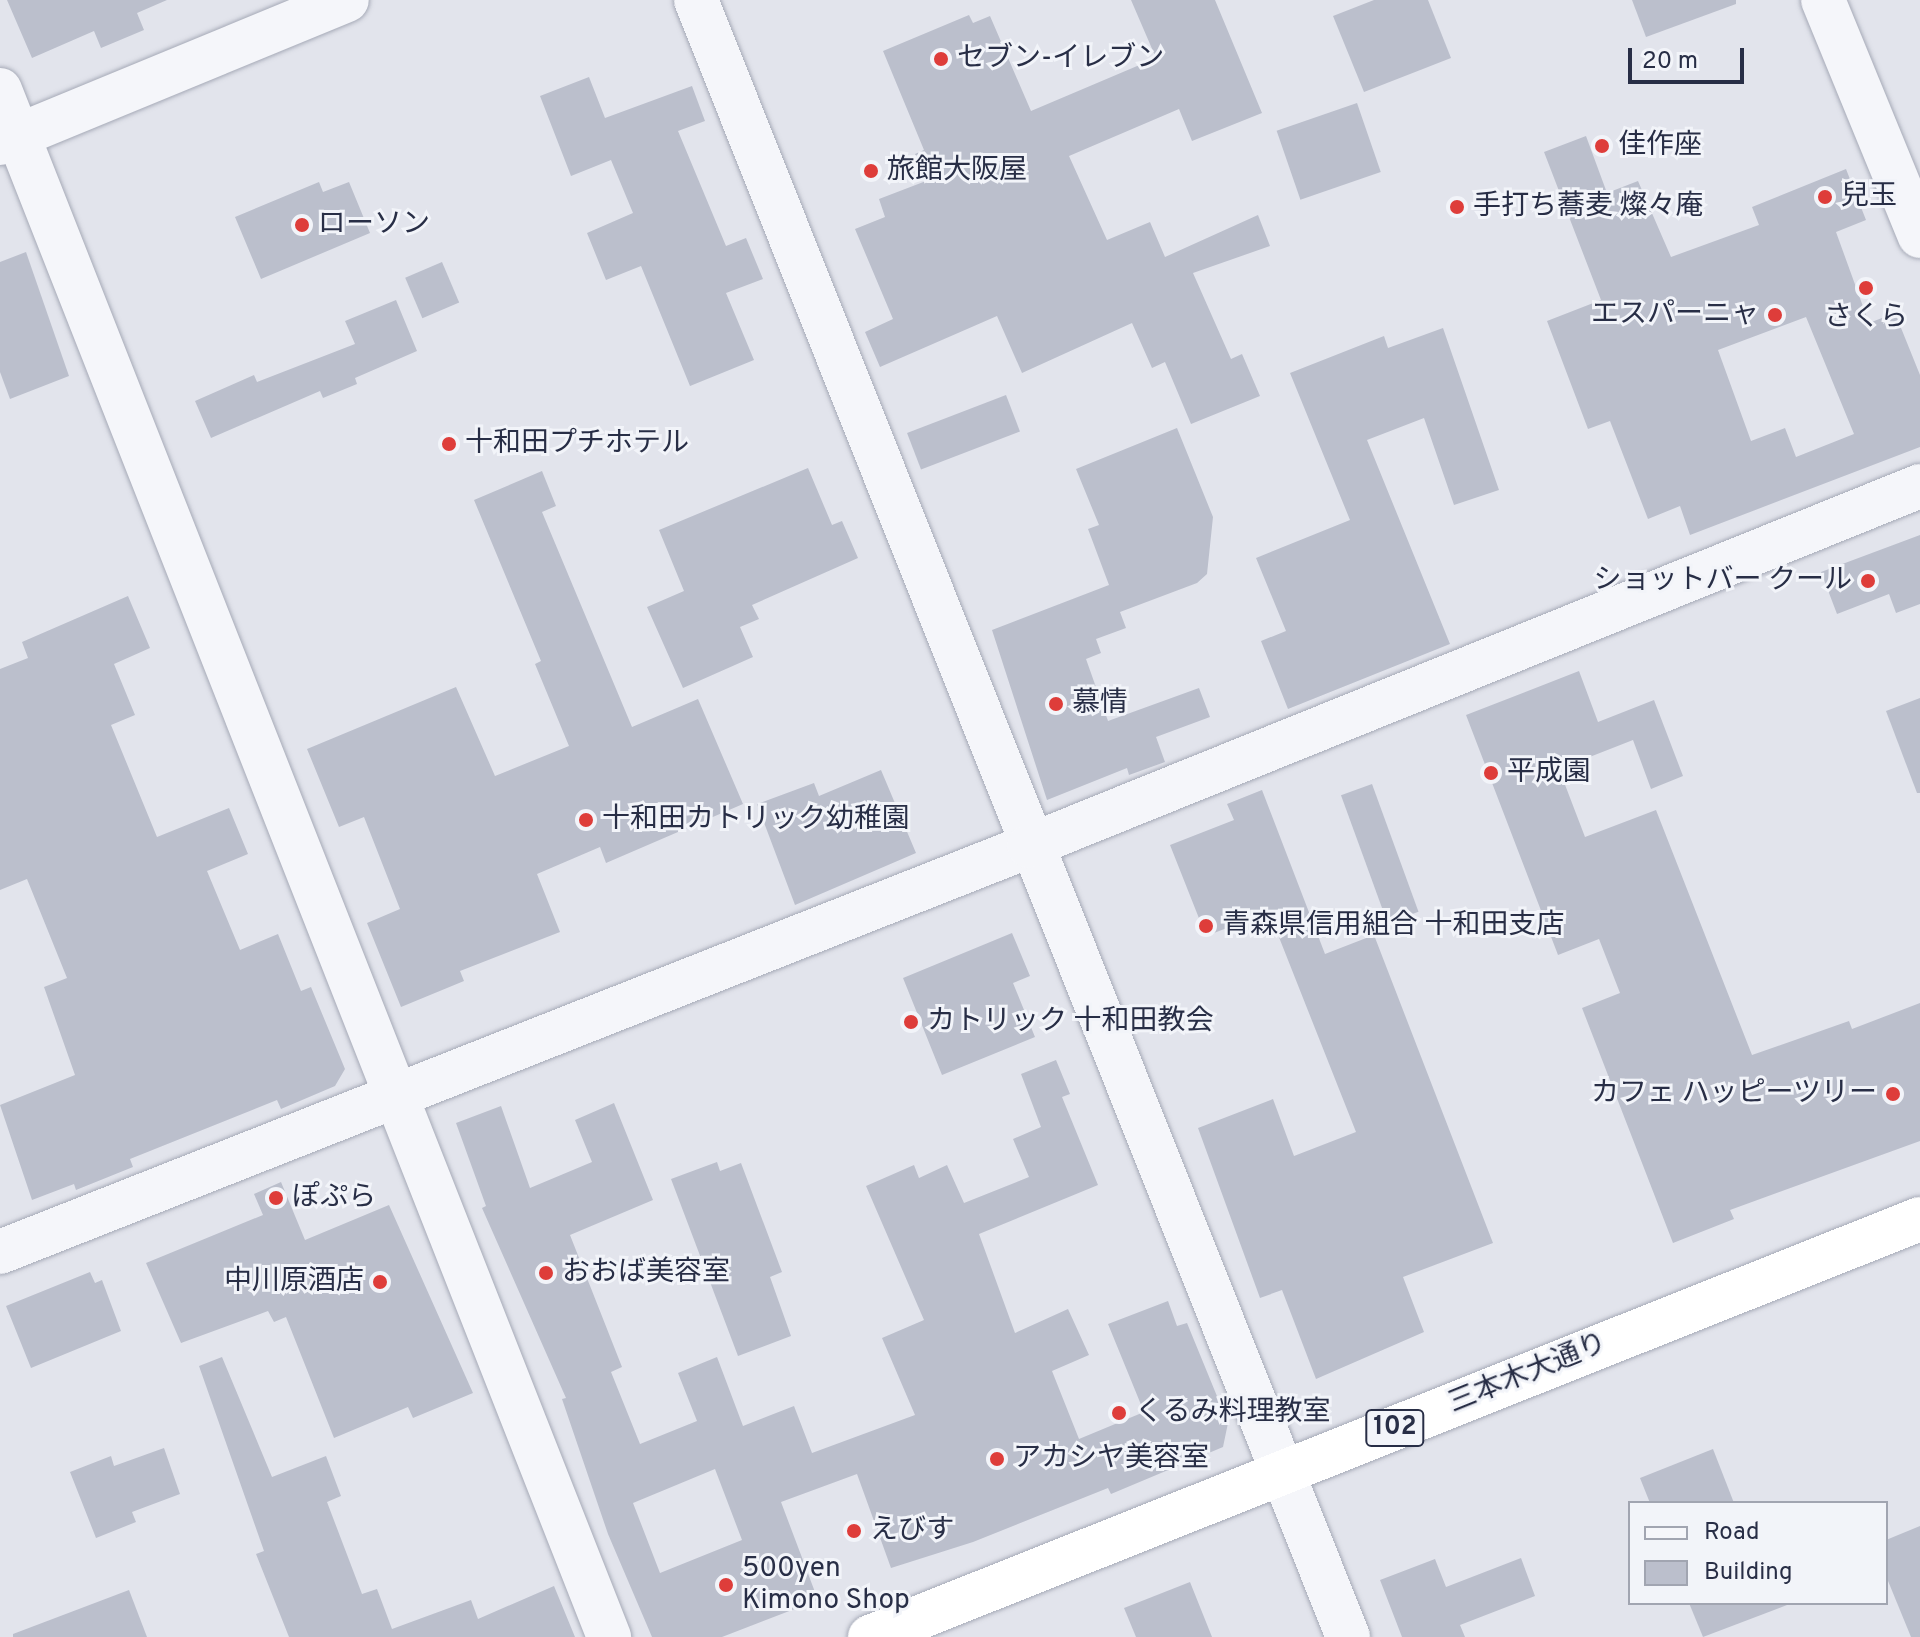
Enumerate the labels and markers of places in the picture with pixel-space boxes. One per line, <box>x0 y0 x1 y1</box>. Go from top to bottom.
place label: セブン-イレブン <box>957 42 1164 76</box>
marker: セブン-イレブン <box>932 50 950 68</box>
place label: 佳作座 <box>1618 129 1702 163</box>
marker: 佳作座 <box>1593 137 1611 155</box>
place label: 旅館大阪屋 <box>887 154 1027 188</box>
marker: 旅館大阪屋 <box>862 162 880 180</box>
place label: 兒玉 <box>1841 180 1897 214</box>
marker: 兒玉 <box>1816 188 1834 206</box>
place label: 手打ち蕎麦 燦々庵 <box>1473 190 1704 224</box>
marker: 手打ち蕎麦 燦々庵 <box>1448 198 1466 216</box>
place label: ローソン <box>318 208 430 242</box>
marker: ローソン <box>293 216 311 234</box>
marker: さくら <box>1857 279 1875 297</box>
place label: エスパーニャ <box>1591 298 1759 332</box>
place label: さくら <box>1824 301 1908 335</box>
marker: エスパーニャ <box>1766 306 1784 324</box>
place label: 十和田プチホテル <box>465 427 689 461</box>
marker: 十和田プチホテル <box>440 435 458 453</box>
place label: ショットバー クール <box>1593 564 1852 598</box>
marker: ショットバー クール <box>1859 572 1877 590</box>
place label: 慕情 <box>1072 687 1128 721</box>
marker: 慕情 <box>1047 695 1065 713</box>
place label: 平成園 <box>1507 756 1591 790</box>
marker: 平成園 <box>1482 764 1500 782</box>
place label: 十和田カトリック幼稚園 <box>602 803 910 837</box>
marker: 十和田カトリック幼稚園 <box>577 811 595 829</box>
place label: 青森県信用組合 十和田支店 <box>1222 909 1565 943</box>
marker: 青森県信用組合 十和田支店 <box>1197 917 1215 935</box>
place label: カトリック 十和田教会 <box>927 1005 1214 1039</box>
marker: カトリック 十和田教会 <box>902 1013 920 1031</box>
place label: カフェ ハッピーツリー <box>1590 1077 1877 1111</box>
marker: カフェ ハッピーツリー <box>1884 1085 1902 1103</box>
place label: ぽぷら <box>292 1181 376 1215</box>
marker: ぽぷら <box>267 1189 285 1207</box>
place label: おおば美容室 <box>562 1256 730 1290</box>
marker: おおば美容室 <box>537 1264 555 1282</box>
place label: 中川原酒店 <box>224 1265 364 1299</box>
marker: 中川原酒店 <box>371 1273 389 1291</box>
place label: くるみ料理教室 <box>1135 1396 1331 1430</box>
marker: くるみ料理教室 <box>1110 1404 1128 1422</box>
place label: アカシヤ美容室 <box>1013 1442 1209 1476</box>
marker: アカシヤ美容室 <box>988 1450 1006 1468</box>
place label: えびす <box>870 1514 954 1548</box>
marker: えびす <box>845 1522 863 1540</box>
place label: 500yen Kimono Shop <box>742 1552 910 1618</box>
marker: 500yen Kimono Shop <box>717 1576 735 1594</box>

